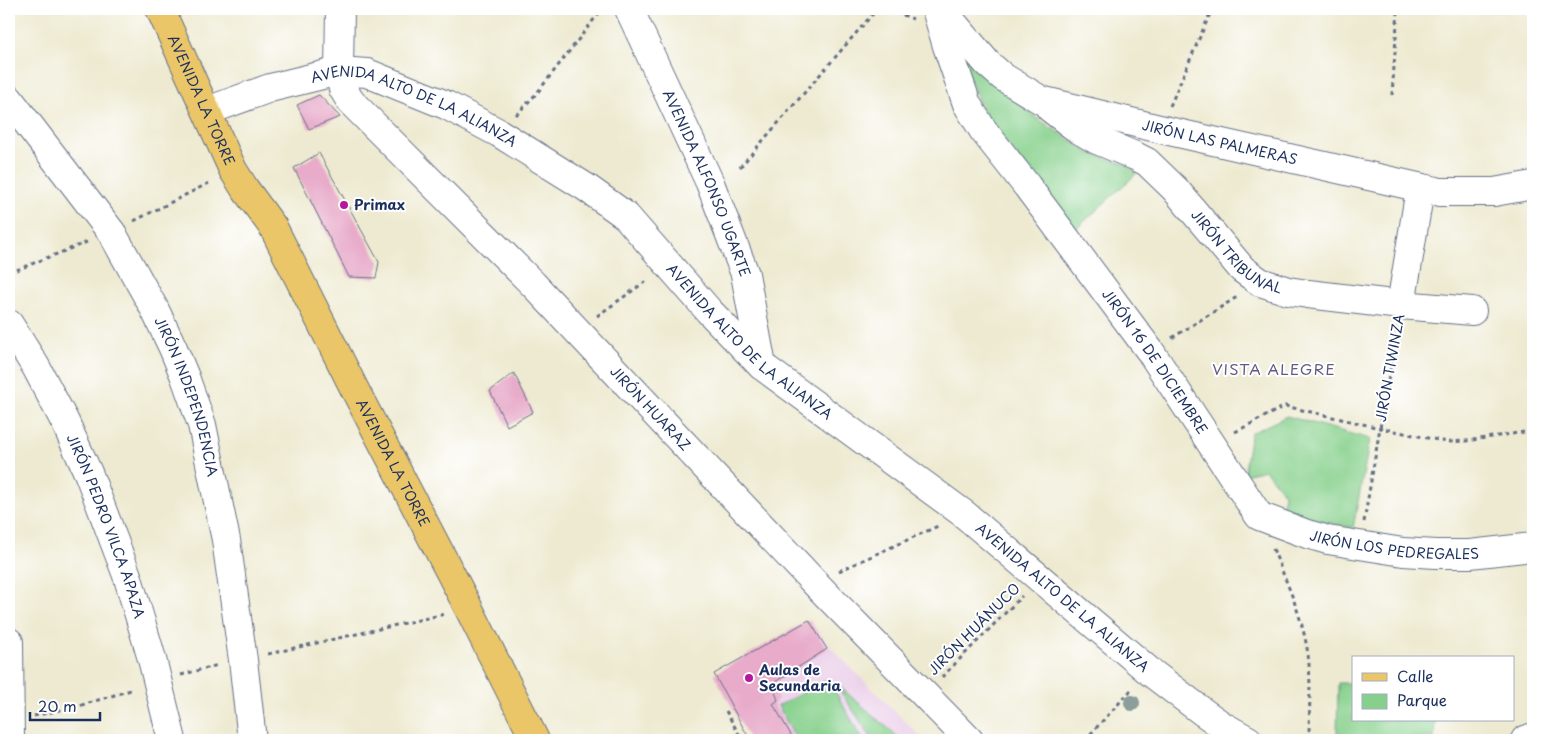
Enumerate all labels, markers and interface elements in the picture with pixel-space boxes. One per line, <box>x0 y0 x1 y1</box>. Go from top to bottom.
street label: AVENIDA LA TORRE <box>163 31 240 169</box>
street label: AVENIDA ALTO DE LA ALIANZA <box>308 60 521 152</box>
street label: AVENIDA ALFONSO UGARTE <box>658 86 756 280</box>
street label: JIRÓN LAS PALMERAS <box>1140 114 1300 170</box>
place label: Primax <box>354 194 405 215</box>
marker: Primax <box>338 199 350 211</box>
street label: JIRÓN TRIBUNAL <box>1186 205 1285 299</box>
street label: AVENIDA ALTO DE LA ALIANZA <box>662 259 837 424</box>
street label: JIRÓN 16 DE DICIEMBRE <box>1097 285 1213 438</box>
street label: JIRÓN TIWINZA <box>1370 312 1409 423</box>
street label: JIRÓN INDEPENDENCIA <box>150 313 224 479</box>
district label: VISTA ALEGRE <box>1212 357 1336 380</box>
street label: JIRÓN HUARAZ <box>605 361 696 455</box>
street label: AVENIDA LA TORRE <box>351 395 435 530</box>
street label: JIRÓN PEDRO VILCA APAZA <box>62 430 150 621</box>
street label: AVENIDA ALTO DE LA ALIANZA <box>971 517 1154 677</box>
street label: JIRÓN LOS PEDREGALES <box>1307 524 1480 564</box>
street label: JIRÓN HUÁNUCO <box>923 578 1024 679</box>
legend <box>1352 656 1514 722</box>
place label: Aulas de Secundaria <box>758 659 841 696</box>
text: Calle <box>1397 664 1434 687</box>
marker: Aulas de Secundaria <box>743 672 755 684</box>
text: Parque <box>1397 688 1447 711</box>
scale bar <box>30 689 100 721</box>
text: 20 m <box>38 694 77 717</box>

